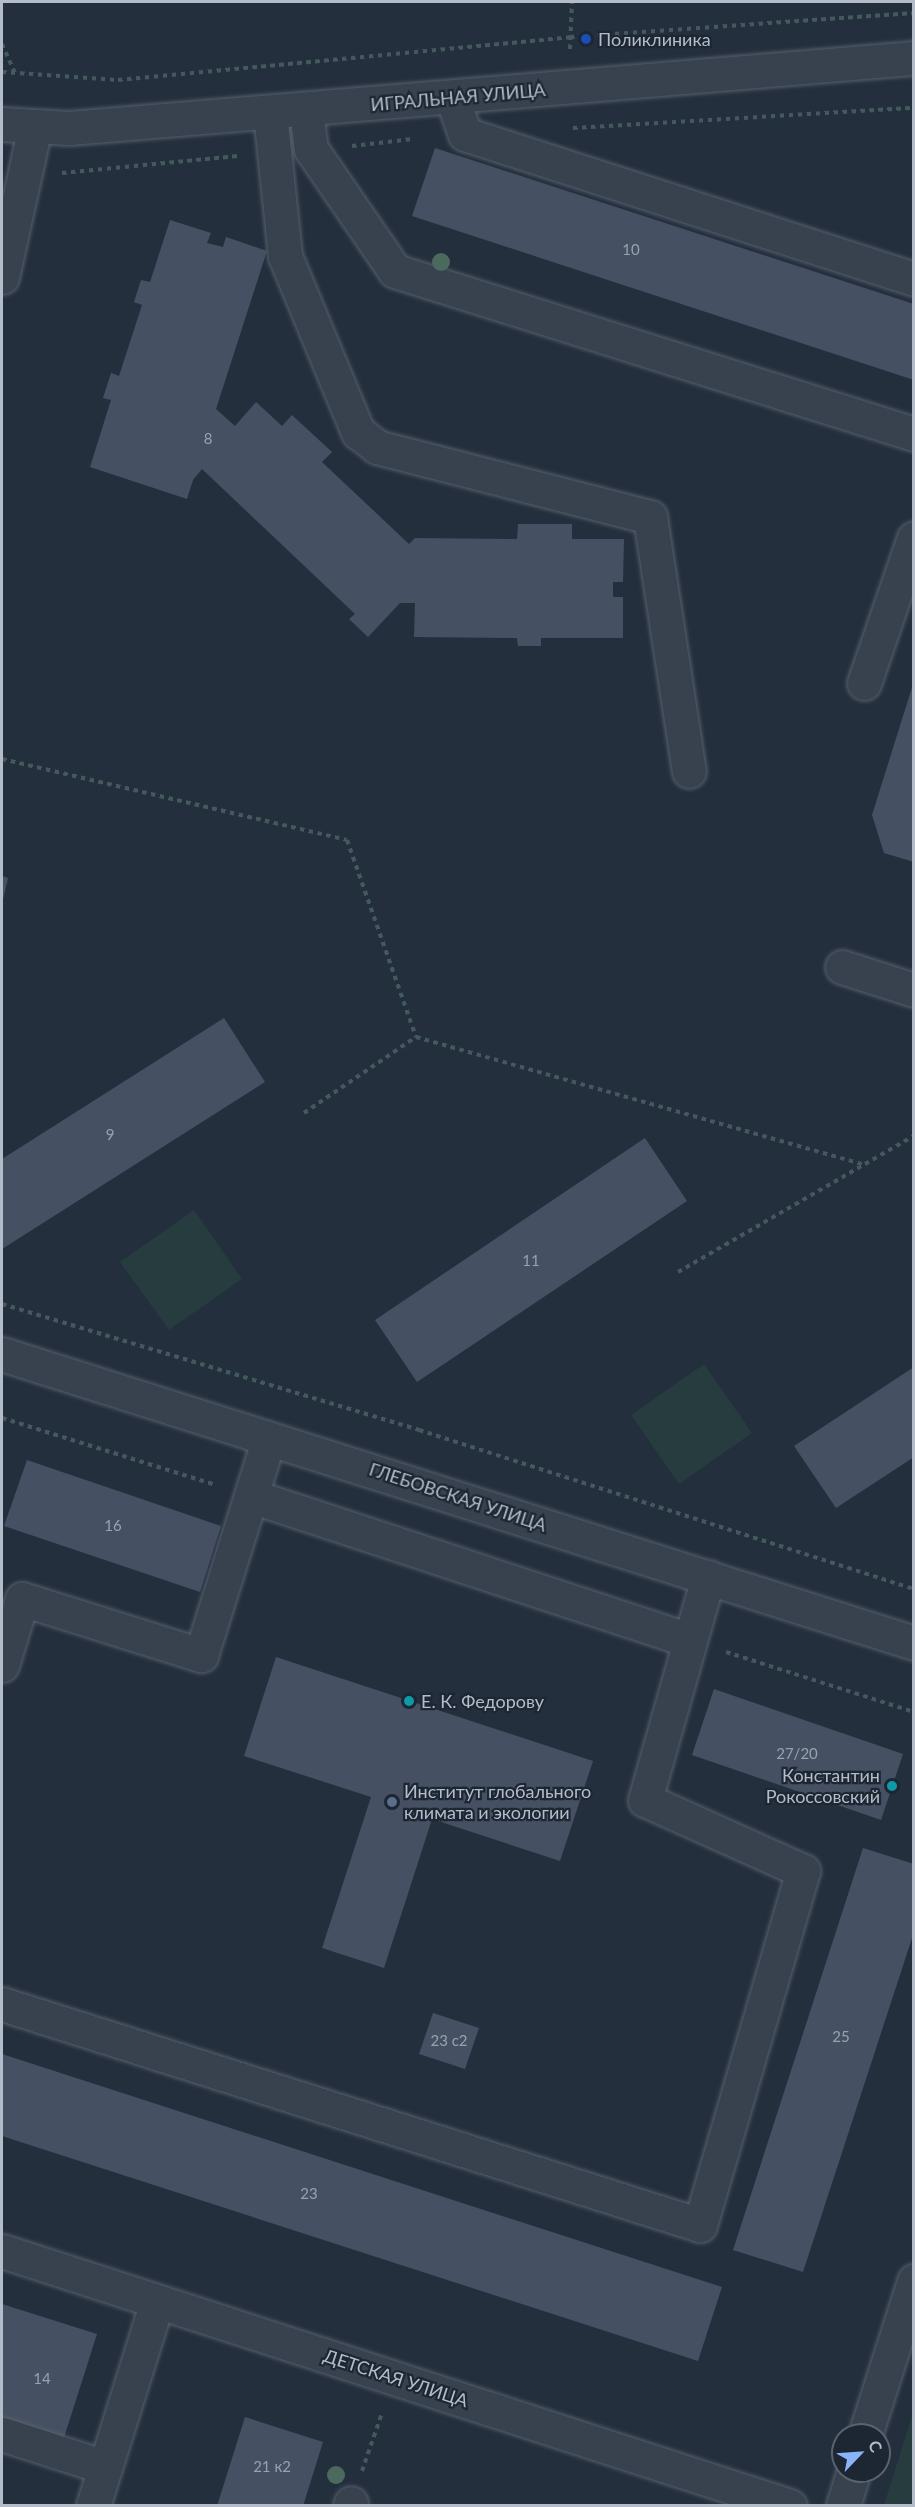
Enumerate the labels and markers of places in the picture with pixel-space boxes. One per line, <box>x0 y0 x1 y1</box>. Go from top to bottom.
place label: Поликлиника <box>598 28 711 50</box>
marker: Поликлиника <box>579 32 593 46</box>
place label: Е. К. Федорову <box>421 1690 544 1712</box>
marker: Е. К. Федорову <box>402 1694 416 1708</box>
place label: Константин Рокоссовский <box>766 1765 880 1808</box>
marker: Константин Рокоссовский <box>885 1779 899 1793</box>
place label: Институт глобального климата и экологии <box>404 1781 591 1824</box>
marker: Институт глобального климата и экологии <box>385 1795 399 1809</box>

